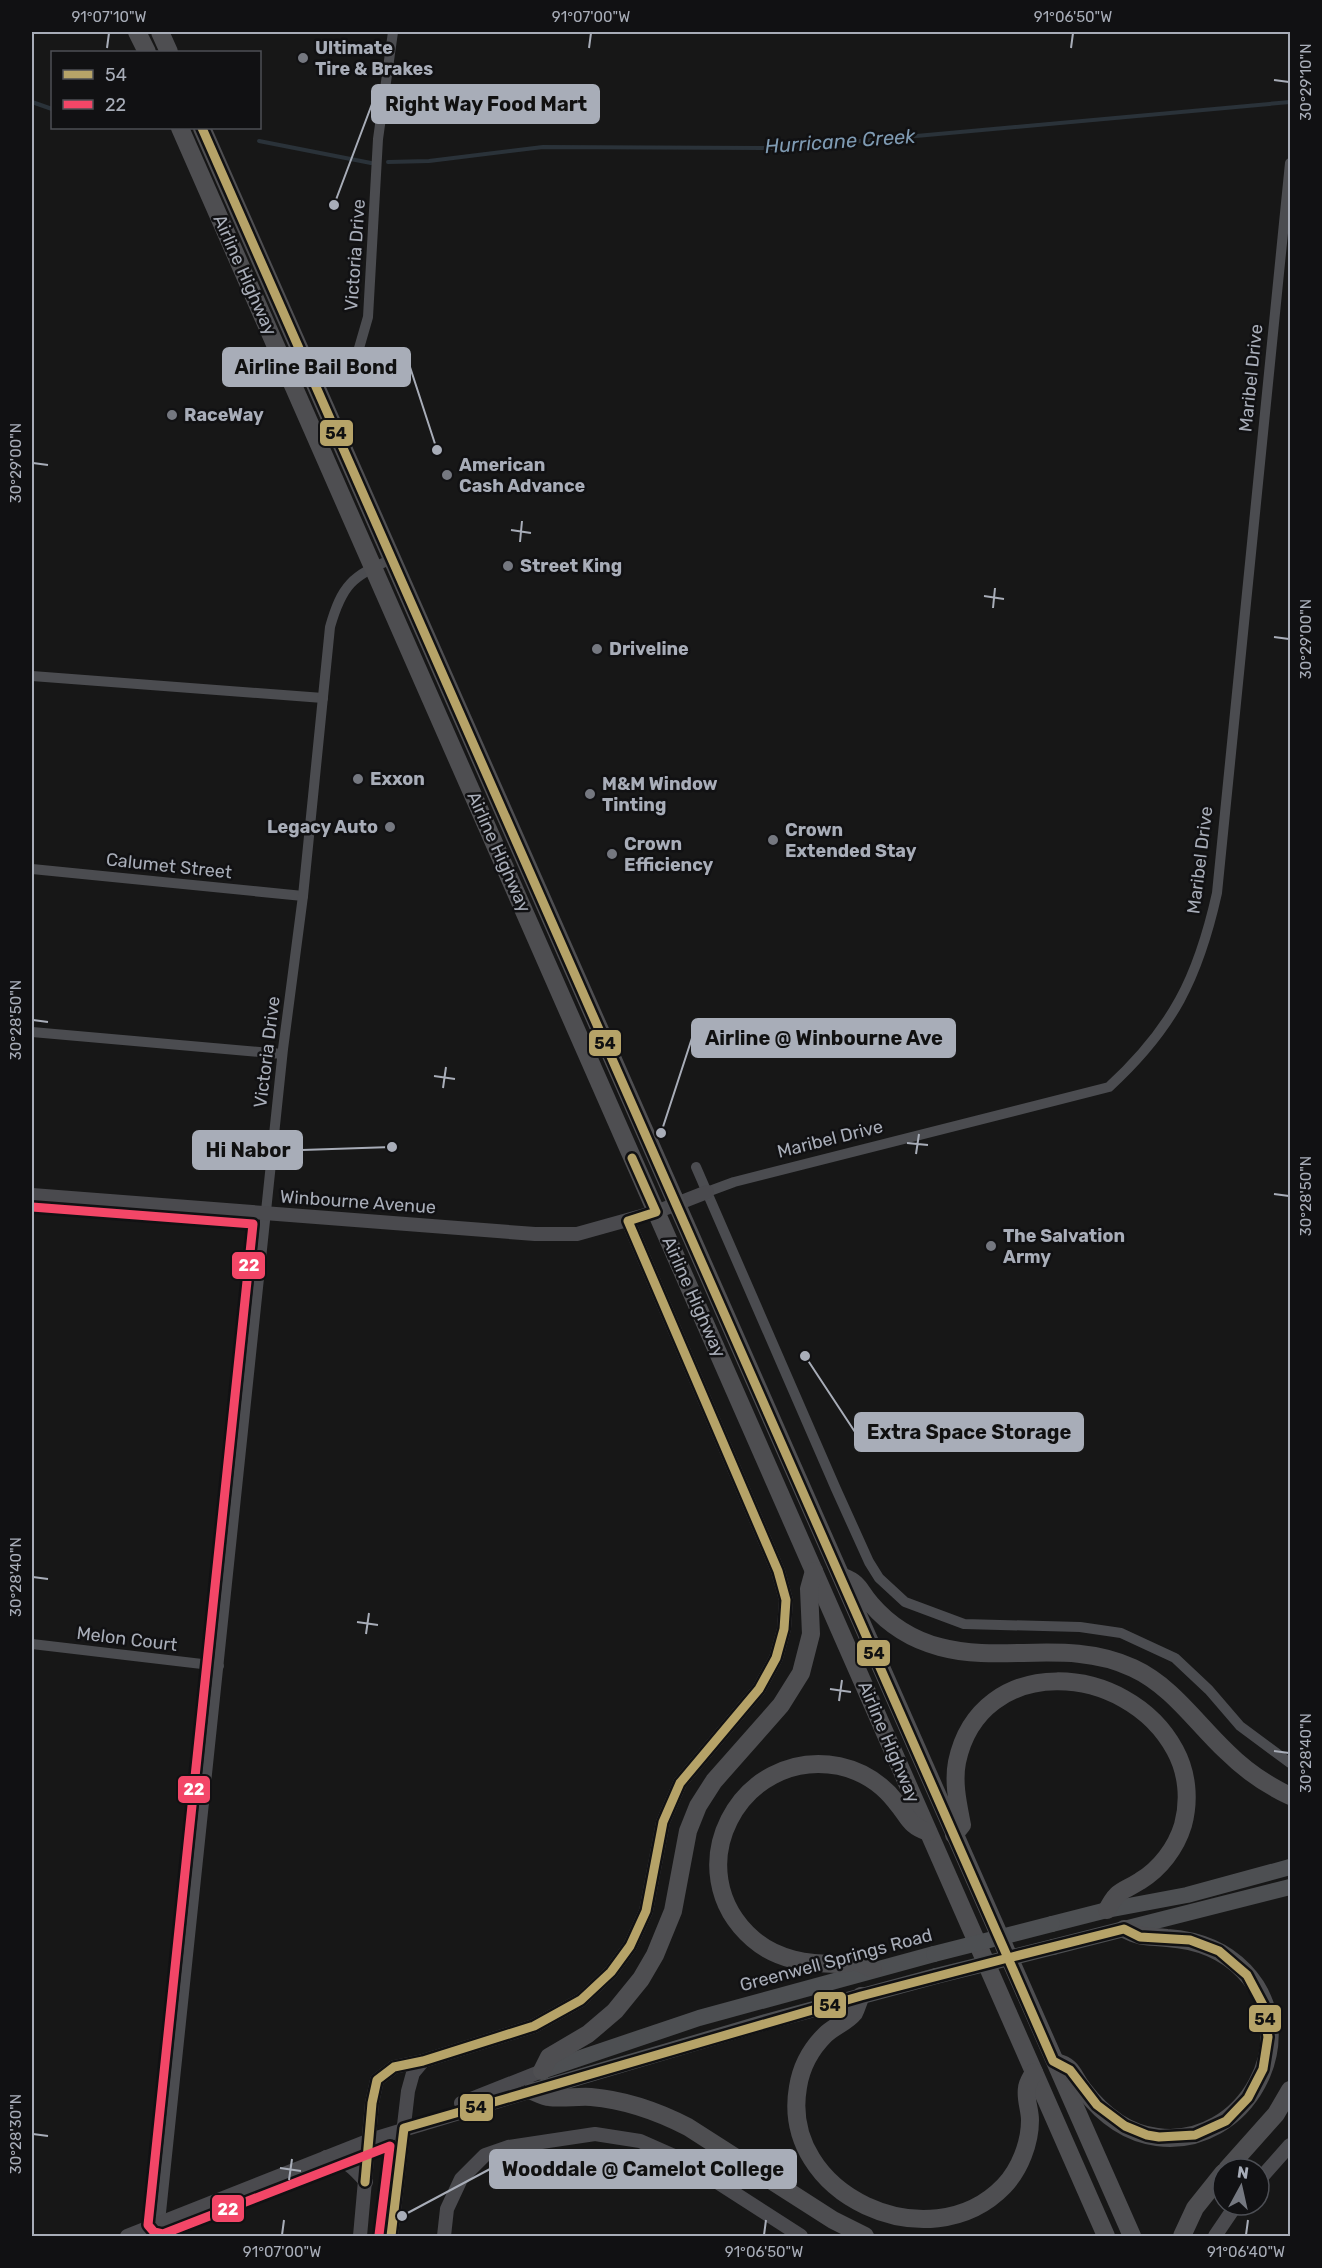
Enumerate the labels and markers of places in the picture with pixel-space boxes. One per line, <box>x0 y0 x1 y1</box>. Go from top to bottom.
place label: Ultimate Tire & Brakes <box>315 37 433 80</box>
marker: Ultimate Tire & Brakes <box>296 51 310 65</box>
callout: Right Way Food Mart <box>372 85 599 123</box>
callout: Airline Bail Bond <box>223 348 410 386</box>
place label: RaceWay <box>184 404 264 426</box>
marker: RaceWay <box>165 408 179 422</box>
place label: American Cash Advance <box>459 454 586 497</box>
marker: American Cash Advance <box>440 468 454 482</box>
place label: Street King <box>520 555 622 577</box>
marker: Street King <box>501 559 515 573</box>
place label: Driveline <box>609 638 689 660</box>
marker: Driveline <box>590 642 604 656</box>
place label: Exxon <box>370 768 425 790</box>
marker: Exxon <box>351 772 365 786</box>
place label: M&M Window Tinting <box>602 773 718 816</box>
marker: M&M Window Tinting <box>583 787 597 801</box>
place label: Legacy Auto <box>267 816 378 838</box>
place label: Crown Extended Stay <box>785 819 917 862</box>
marker: Legacy Auto <box>383 820 397 834</box>
place label: Crown Efficiency <box>624 833 713 876</box>
marker: Crown Extended Stay <box>766 833 780 847</box>
marker: Crown Efficiency <box>605 847 619 861</box>
callout: Airline @ Winbourne Ave <box>692 1019 955 1057</box>
callout: Hi Nabor <box>193 1131 302 1169</box>
place label: The Salvation Army <box>1003 1225 1125 1268</box>
marker: The Salvation Army <box>984 1239 998 1253</box>
callout: Extra Space Storage <box>855 1413 1083 1451</box>
callout: Wooddale @ Camelot College <box>490 2150 796 2188</box>

